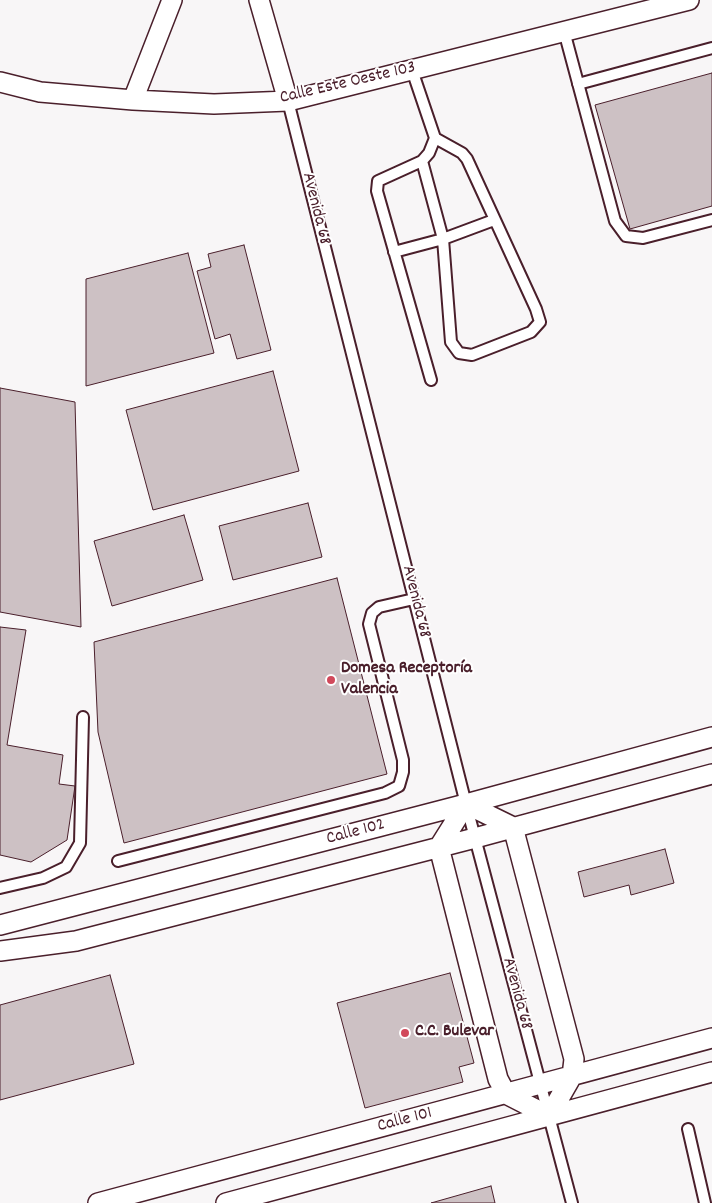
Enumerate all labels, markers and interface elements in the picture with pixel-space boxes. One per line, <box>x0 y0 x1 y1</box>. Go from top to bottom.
street label: Calle Este Oeste 103 <box>278 58 418 110</box>
street label: Avenida 68 <box>296 171 334 247</box>
street label: Avenida 68 <box>396 564 434 640</box>
place label: Domesa Receptoría Valencia <box>341 659 472 702</box>
marker: Domesa Receptoría Valencia <box>325 674 337 686</box>
street label: Calle 102 <box>324 815 388 851</box>
street label: Avenida 68 <box>496 956 536 1032</box>
place label: C.C. Bulevar <box>415 1022 494 1044</box>
marker: C.C. Bulevar <box>399 1027 411 1039</box>
street label: Calle 101 <box>375 1103 435 1139</box>

